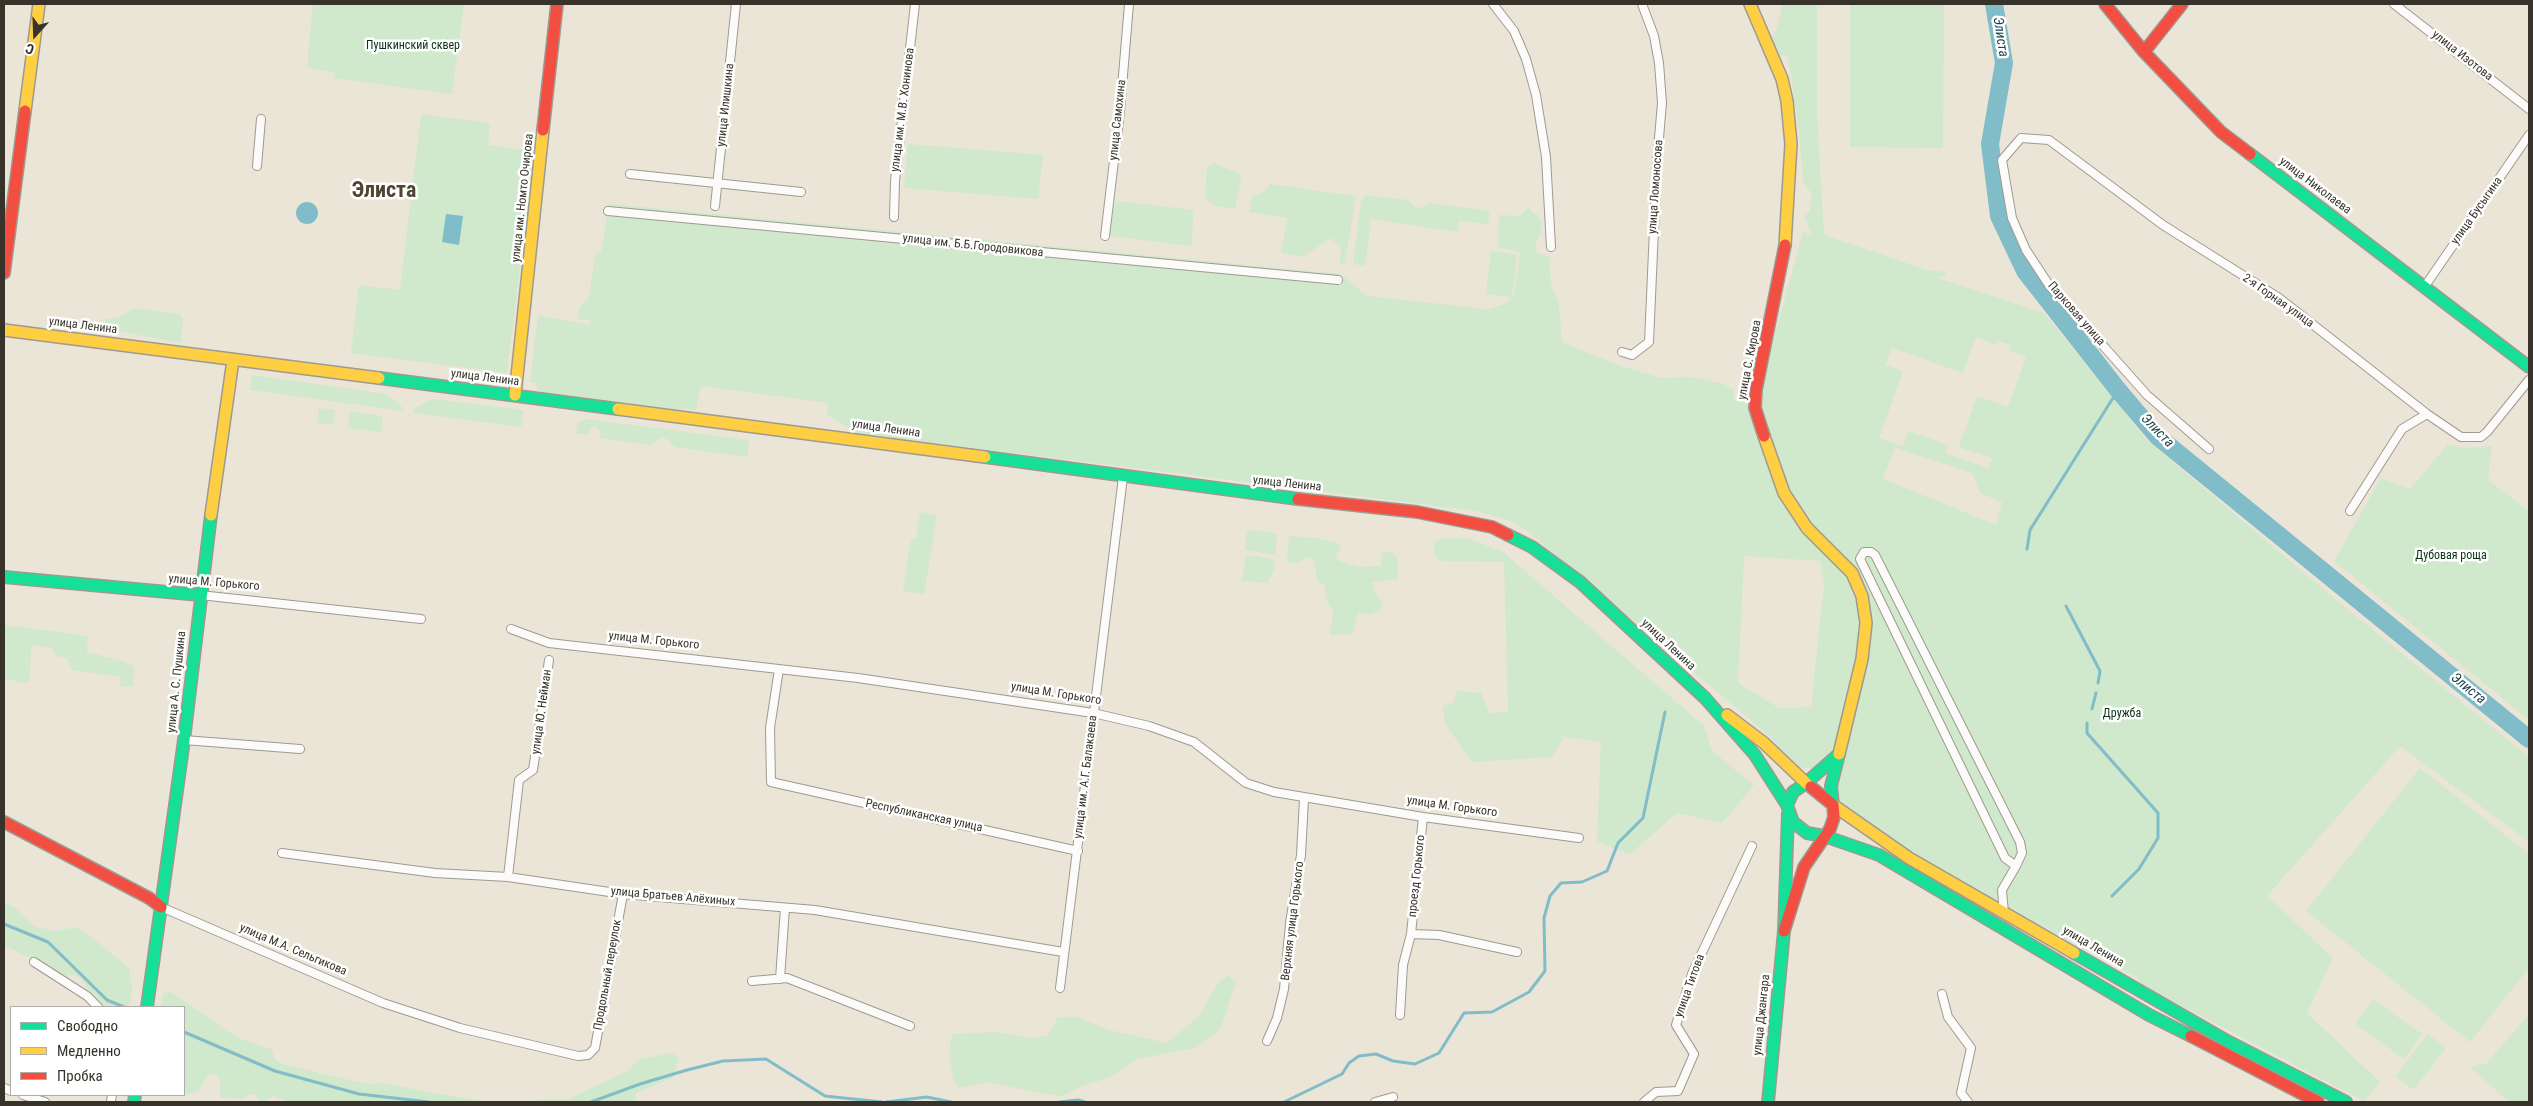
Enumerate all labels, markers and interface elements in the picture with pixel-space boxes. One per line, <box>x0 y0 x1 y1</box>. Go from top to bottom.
north arrow <box>10 10 60 60</box>
water label: Элиста <box>1989 16 2011 58</box>
street label: улица Изотова <box>2429 28 2495 84</box>
park label: Пушкинский сквер <box>366 39 460 53</box>
text: С <box>23 40 36 58</box>
street label: улица им. М.В. Хонинова <box>888 47 918 173</box>
street label: улица Илишкина <box>714 63 738 147</box>
street label: улица Самохина <box>1107 79 1129 161</box>
street label: улица им. Номто Очирова <box>509 133 537 263</box>
street label: улица Ломоносова <box>1646 139 1666 235</box>
street label: улица Николаева <box>2276 154 2354 218</box>
street label: улица Бусыгина <box>2448 174 2506 248</box>
district label: Элиста <box>352 178 416 204</box>
street label: улица им. Б.Б.Городовикова <box>902 231 1044 261</box>
street label: 2-я Горная улица <box>2240 271 2316 331</box>
street label: Парковая улица <box>2044 279 2108 349</box>
street label: улица Ленина <box>48 315 118 337</box>
street label: улица С. Кирова <box>1735 319 1765 401</box>
street label: улица Ленина <box>450 367 520 389</box>
water label: Элиста <box>2137 411 2177 451</box>
street label: улица Ленина <box>851 417 921 441</box>
street label: улица Ленина <box>1252 473 1322 495</box>
park label: Дубовая роща <box>2415 549 2487 563</box>
street label: улица М. Горького <box>168 572 260 594</box>
street label: улица Ленина <box>1638 616 1698 674</box>
street label: улица М. Горького <box>608 629 700 653</box>
street label: улица А. С. Пушкина <box>165 631 189 733</box>
street label: улица Ю. Нейман <box>529 669 555 755</box>
water label: Элиста <box>2447 670 2489 708</box>
street label: улица М. Горького <box>1010 680 1102 708</box>
park label: Дружба <box>2103 707 2141 721</box>
street label: улица им. А.Г. Балакаева <box>1071 714 1101 840</box>
street label: улица М. Горького <box>1406 794 1498 820</box>
street label: Республиканская улица <box>864 797 984 835</box>
street label: проезд Горького <box>1406 834 1428 918</box>
street label: Верхняя улица Горького <box>1279 861 1307 981</box>
street label: улица Братьев Алёхиных <box>610 884 736 910</box>
street label: Продольный переулок <box>591 919 625 1031</box>
street label: улица М.А. Сельгикова <box>237 921 349 979</box>
street label: улица Ленина <box>2060 924 2126 970</box>
street label: улица Титова <box>1672 952 1708 1020</box>
street label: улица Джангара <box>1751 974 1773 1056</box>
legend <box>10 1006 185 1096</box>
text: Свободно <box>57 1017 118 1035</box>
text: Медленно <box>57 1042 121 1060</box>
text: Пробка <box>57 1067 103 1085</box>

